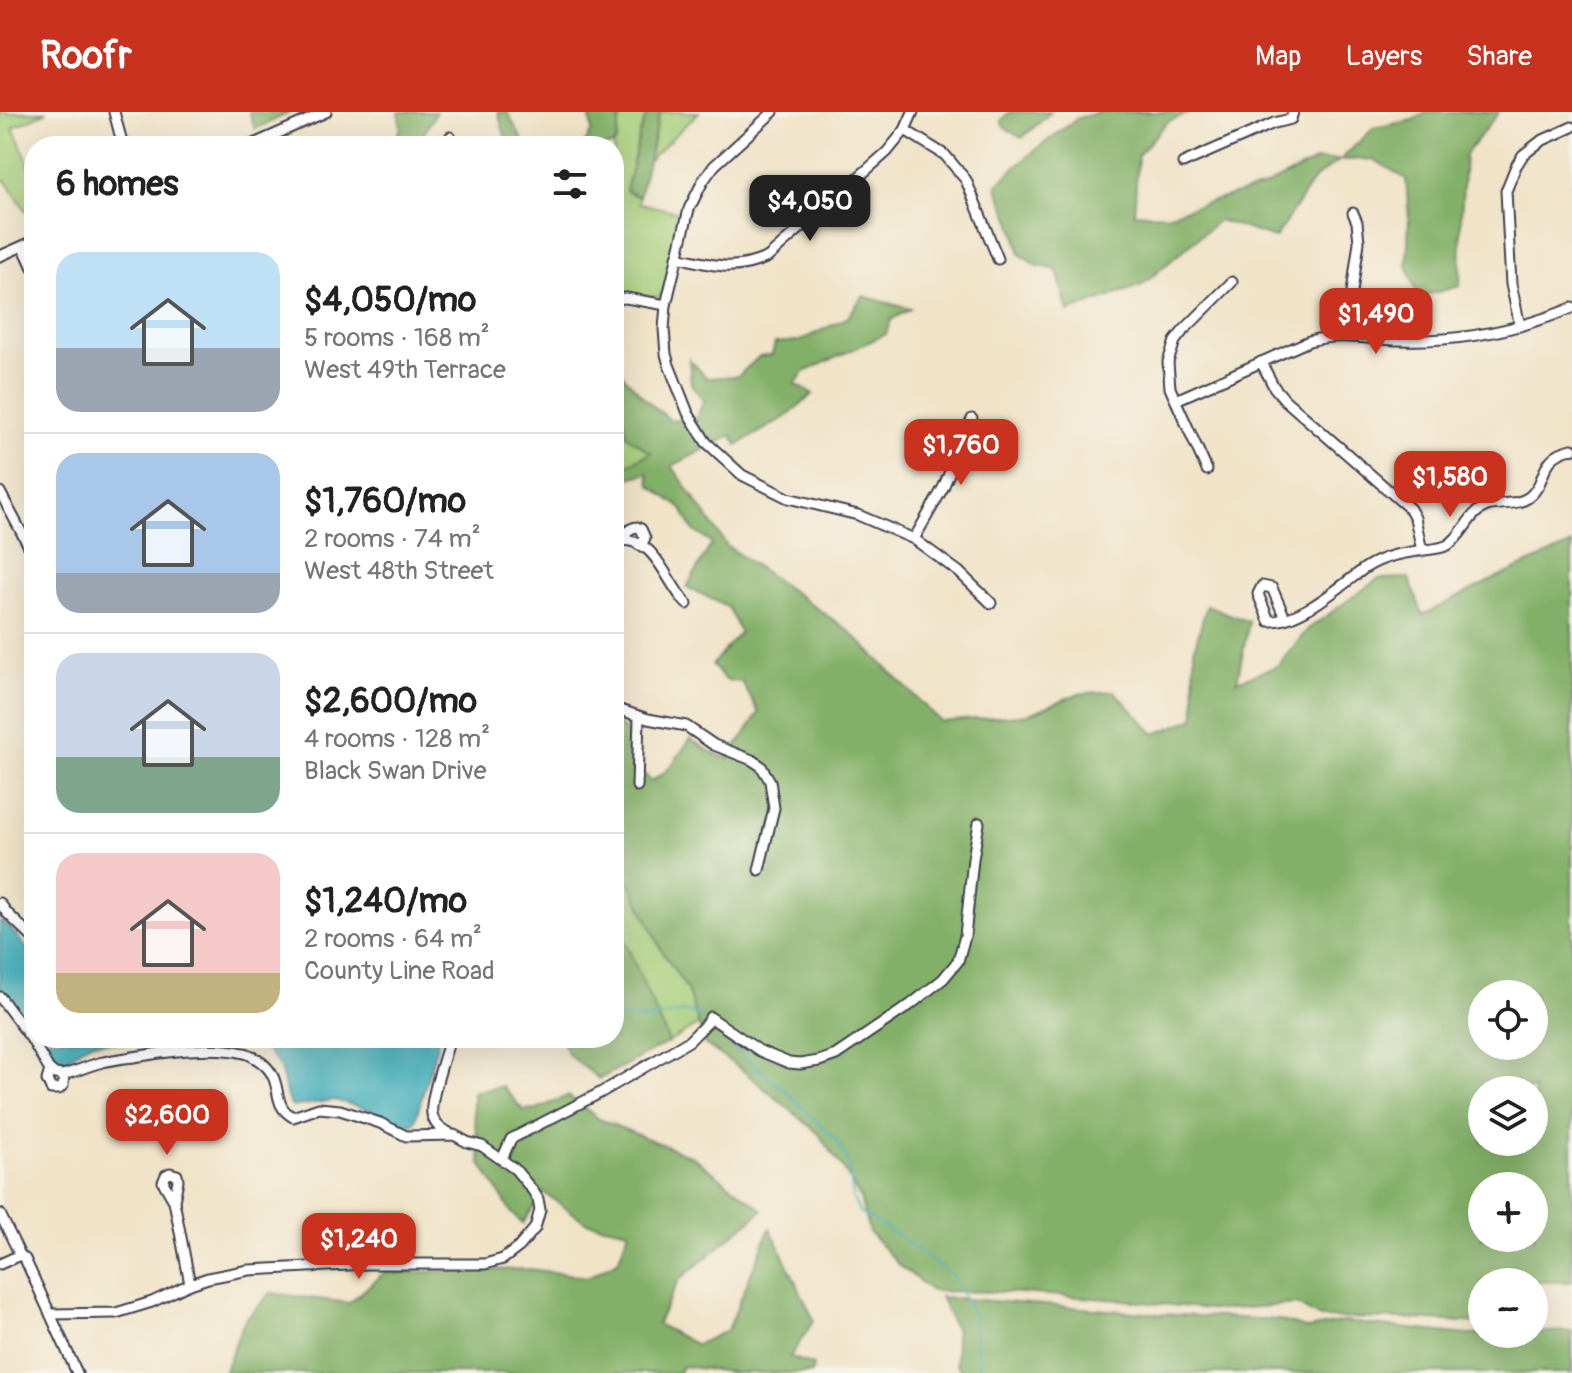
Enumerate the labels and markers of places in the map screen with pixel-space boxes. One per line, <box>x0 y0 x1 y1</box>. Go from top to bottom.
pin: $4,050 <box>745 175 875 243</box>
pin: $1,490 <box>1311 288 1441 356</box>
pin: $1,760 <box>896 419 1026 487</box>
pin: $1,580 <box>1385 451 1515 519</box>
pin: $2,600 <box>102 1089 232 1157</box>
pin: $1,240 <box>294 1213 424 1281</box>

